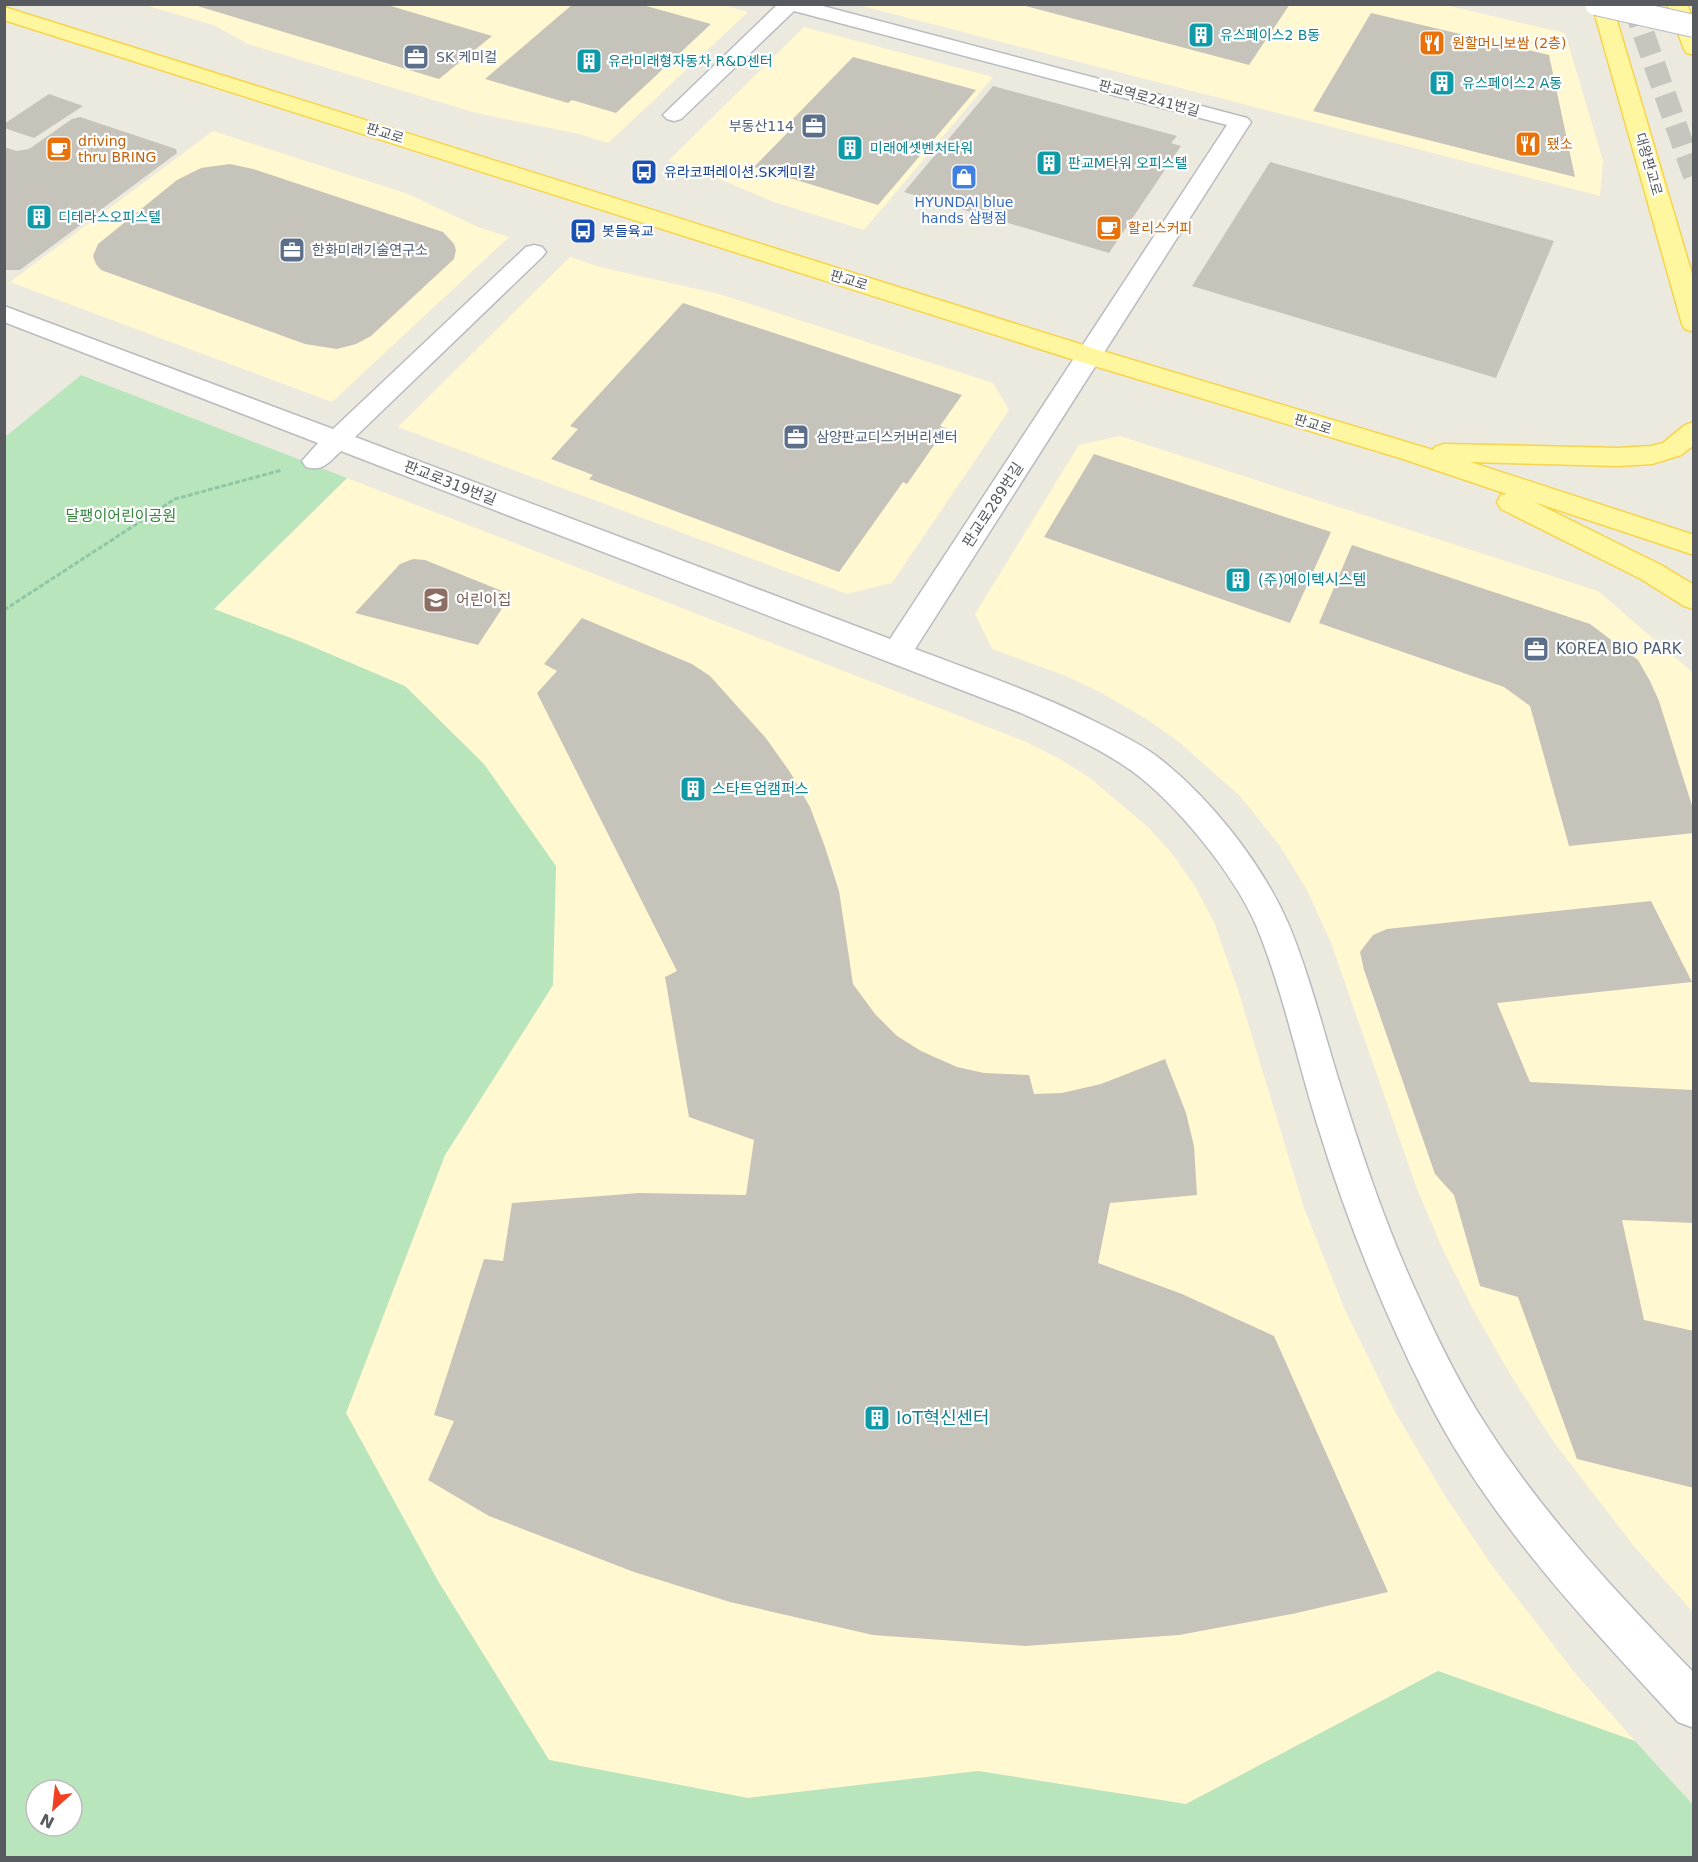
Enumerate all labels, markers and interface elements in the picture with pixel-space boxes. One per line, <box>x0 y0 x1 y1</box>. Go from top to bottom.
building icon: 유스페이스2 B동 <box>1186 20 1216 50</box>
place label: 유스페이스2 B동 <box>1220 27 1320 43</box>
restaurant icon: 원할머니보쌈 (2층) <box>1417 28 1447 58</box>
place label: 원할머니보쌈 (2층) <box>1452 35 1566 51</box>
office icon: SK 케미컬 <box>401 42 431 72</box>
building icon: 유라미래형자동차 R&D센터 <box>574 46 604 76</box>
place label: SK 케미컬 <box>436 49 497 65</box>
place label: 유라미래형자동차 R&D센터 <box>608 53 773 69</box>
building icon: 유스페이스2 A동 <box>1427 68 1457 98</box>
place label: 유스페이스2 A동 <box>1462 75 1562 91</box>
street label: 판교역로241번길 <box>1097 77 1201 119</box>
office icon: 부동산114 <box>799 111 829 141</box>
place label: 부동산114 <box>729 118 794 134</box>
street label: 판교로 <box>364 120 406 146</box>
restaurant icon: 됐소 <box>1513 129 1543 159</box>
street label: 대왕판교로 <box>1632 131 1666 197</box>
place label: driving thru BRING <box>78 133 156 165</box>
building icon: 미래에셋벤처타워 <box>835 133 865 163</box>
cafe icon: driving thru BRING <box>44 134 74 164</box>
place label: 됐소 <box>1547 136 1573 152</box>
place label: 미래에셋벤처타워 <box>870 140 973 156</box>
building icon: 판교M타워 오피스텔 <box>1034 148 1064 178</box>
place label: 판교M타워 오피스텔 <box>1068 155 1188 171</box>
bus stop icon: 유라코퍼레이션.SK케미칼 <box>629 157 659 187</box>
shop icon: HYUNDAI blue hands 삼평점 <box>949 162 979 192</box>
place label: 유라코퍼레이션.SK케미칼 <box>664 164 815 180</box>
place label: HYUNDAI blue hands 삼평점 <box>915 194 1013 226</box>
building icon: 디테라스오피스텔 <box>24 202 54 232</box>
place label: 디테라스오피스텔 <box>58 209 161 225</box>
cafe icon: 할리스커피 <box>1094 213 1124 243</box>
bus stop icon: 봇들육교 <box>568 216 598 246</box>
place label: 할리스커피 <box>1128 220 1192 236</box>
place label: 봇들육교 <box>602 223 654 239</box>
office icon: 한화미래기술연구소 <box>277 235 307 265</box>
place label: 한화미래기술연구소 <box>312 242 428 258</box>
street label: 판교로 <box>828 267 870 293</box>
street label: 판교로 <box>1292 411 1334 437</box>
office icon: 삼양판교디스커버리센터 <box>781 422 811 452</box>
place label: 삼양판교디스커버리센터 <box>816 429 958 445</box>
street label: 판교로319번길 <box>401 457 499 509</box>
street label: 판교로289번길 <box>959 459 1027 551</box>
park label: 달팽이어린이공원 <box>66 507 176 525</box>
building icon: (주)에이텍시스템 <box>1223 565 1253 595</box>
place label: (주)에이텍시스템 <box>1258 571 1366 589</box>
school or university icon: 어린이집 <box>421 585 451 615</box>
place label: 어린이집 <box>456 591 511 609</box>
office icon: KOREA BIO PARK <box>1521 634 1551 664</box>
place label: KOREA BIO PARK <box>1556 640 1683 658</box>
building icon: 스타트업캠퍼스 <box>678 774 708 804</box>
place label: 스타트업캠퍼스 <box>712 780 809 798</box>
building icon: IoT혁신센터 <box>862 1403 892 1433</box>
place label: IoT혁신센터 <box>896 1407 990 1428</box>
north arrow <box>24 1778 84 1838</box>
text: N <box>37 1809 58 1832</box>

